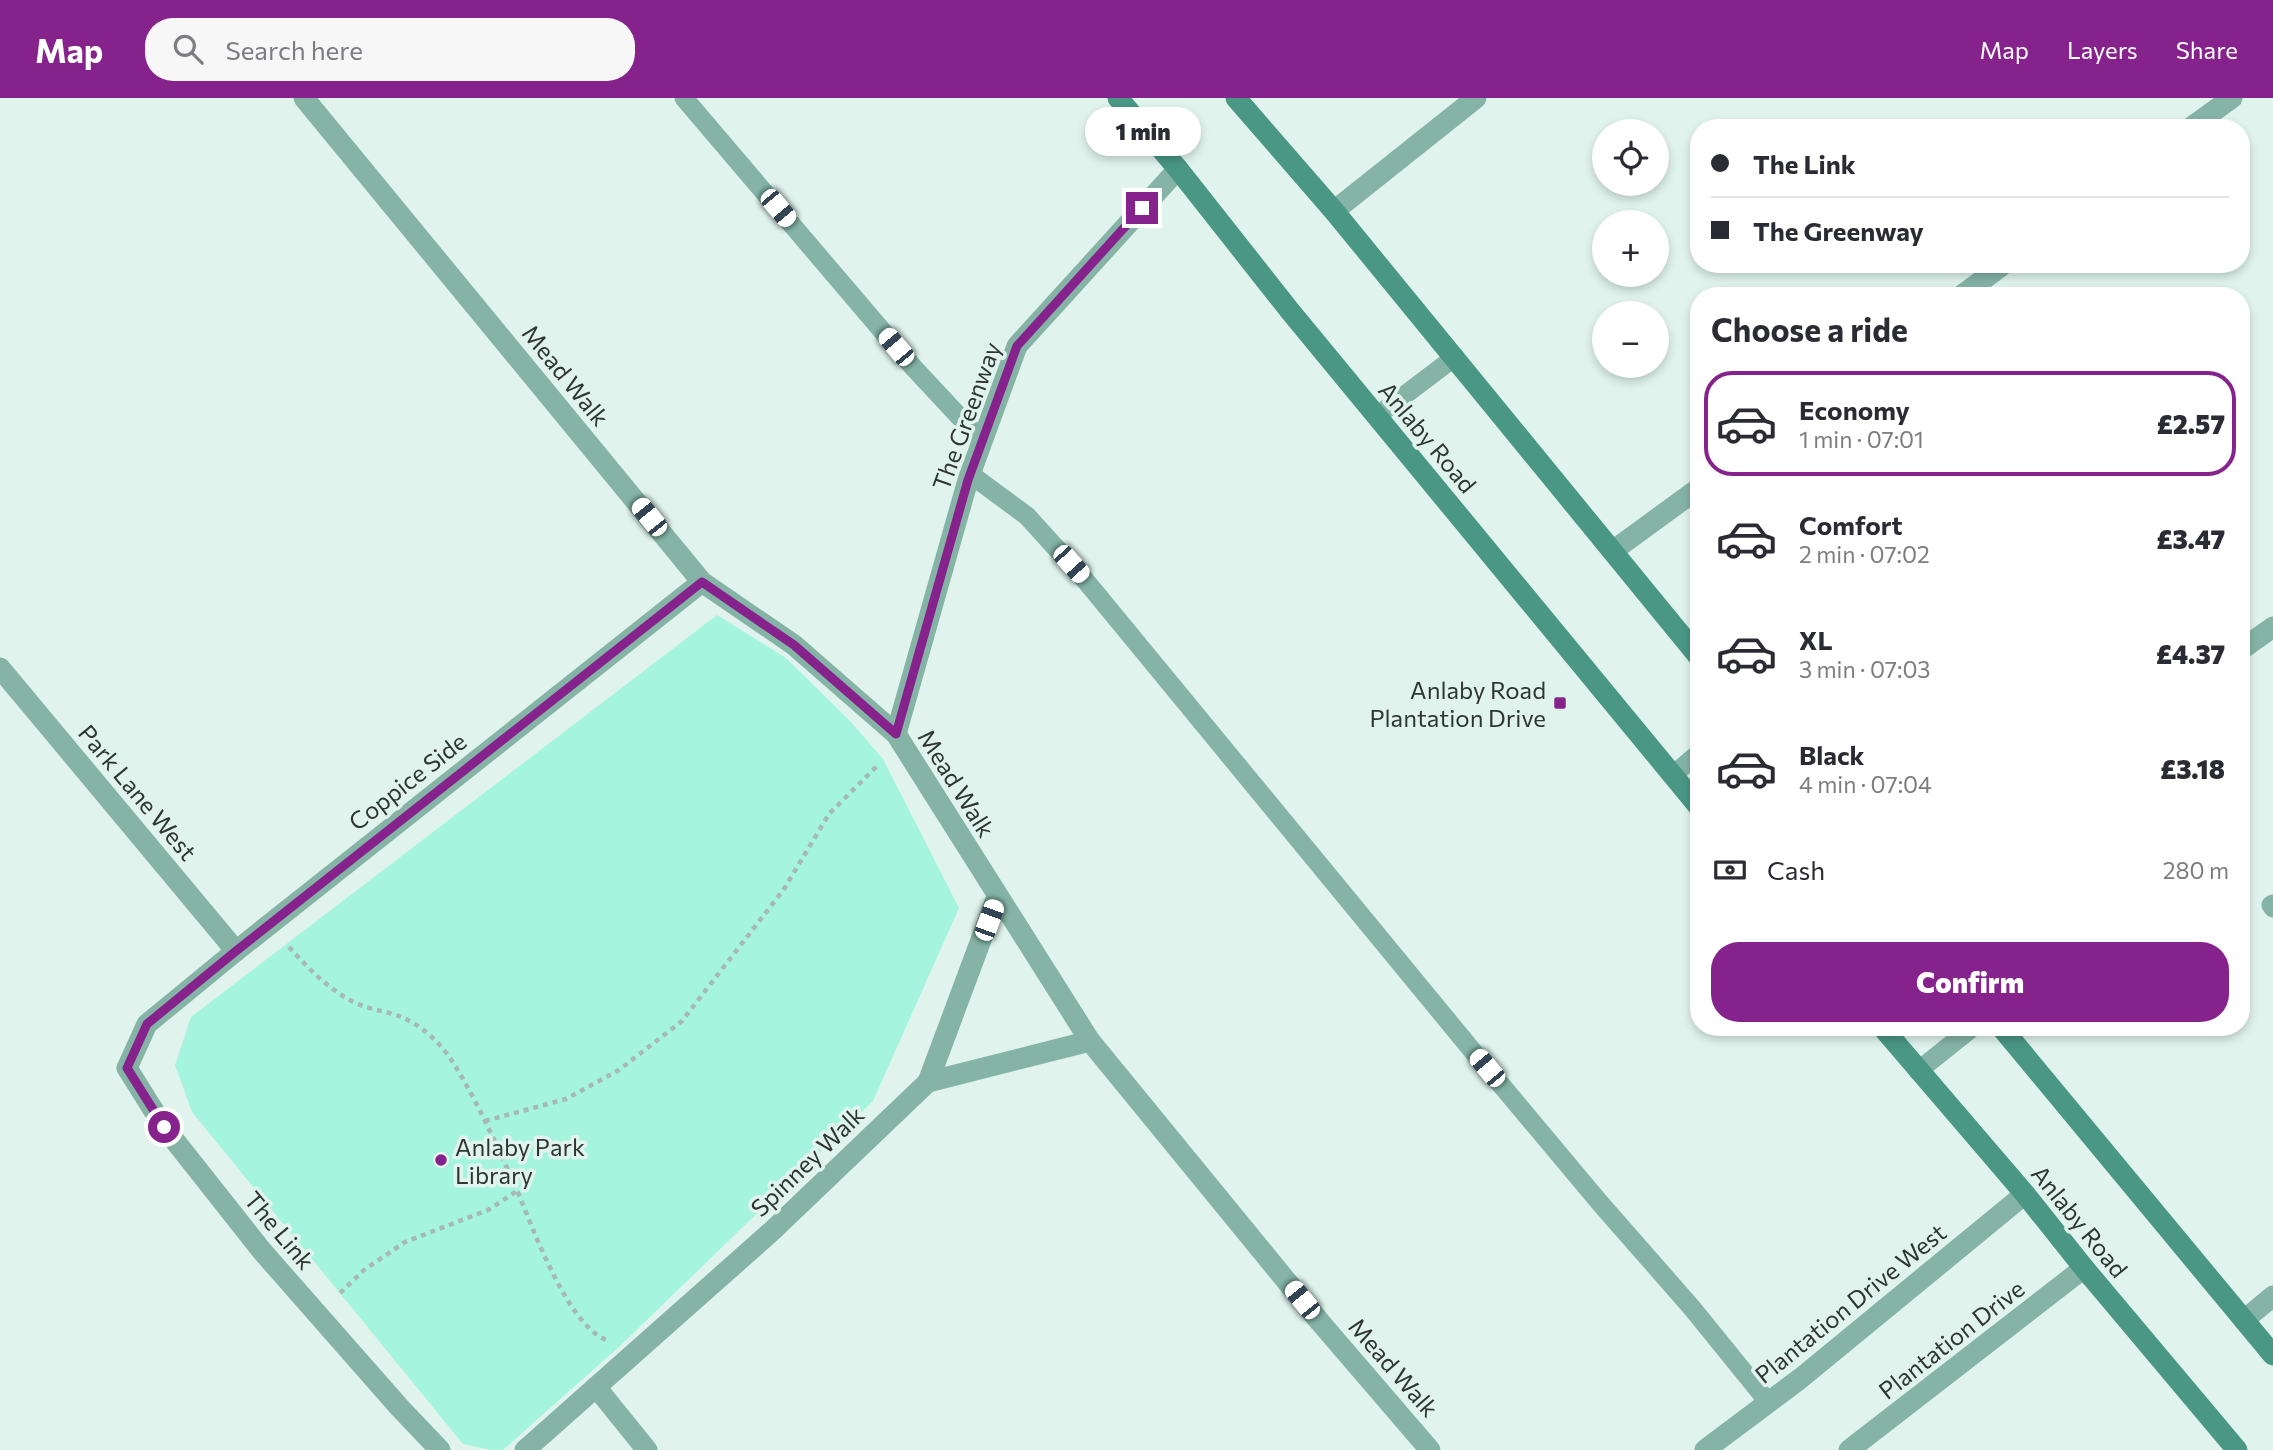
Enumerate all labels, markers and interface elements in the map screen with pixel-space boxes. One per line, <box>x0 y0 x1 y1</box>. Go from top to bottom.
search box <box>145 18 635 81</box>
text: Map <box>35 29 103 70</box>
icon: search <box>169 30 207 68</box>
text: Search here <box>225 34 363 65</box>
text: Map <box>1980 35 2029 64</box>
text: Layers <box>2067 35 2138 64</box>
text: Share <box>2176 35 2238 64</box>
callout: 1 min <box>1084 106 1200 155</box>
text: 1 min <box>1115 117 1171 145</box>
map controls <box>1592 119 1669 378</box>
button: locate <box>1592 119 1669 196</box>
text: The Link <box>1753 148 1856 179</box>
car <box>757 185 800 231</box>
route end <box>1126 192 1158 224</box>
button: + <box>1592 210 1669 287</box>
text: The Greenway <box>1753 215 1924 246</box>
button: − <box>1592 301 1669 378</box>
text: Choose a ride <box>1711 309 1908 349</box>
street label: Mead Walk <box>517 319 615 431</box>
car <box>875 324 918 370</box>
street label: The Greenway <box>926 338 1006 494</box>
street label: Anlaby Road <box>1373 376 1483 498</box>
icon: car <box>1715 392 1778 455</box>
text: Economy <box>1799 394 1910 425</box>
text: £2.57 <box>2157 408 2225 439</box>
text: 1 min · 07:01 <box>1799 425 1924 453</box>
car <box>628 494 671 540</box>
icon: car <box>1715 507 1778 570</box>
text: Comfort <box>1799 509 1902 540</box>
text: £3.47 <box>2157 523 2225 554</box>
text: 2 min · 07:02 <box>1799 540 1930 568</box>
car <box>1050 541 1093 587</box>
icon: car <box>1715 622 1778 685</box>
text: XL <box>1799 624 1833 655</box>
text: £4.37 <box>2156 638 2225 669</box>
text: 3 min · 07:03 <box>1799 655 1930 683</box>
place label: Anlaby Road Plantation Drive <box>1369 675 1546 732</box>
marker: Anlaby Road Plantation Drive <box>1552 695 1568 711</box>
street label: Park Lane West <box>73 718 203 866</box>
street label: Mead Walk <box>913 724 1001 842</box>
street label: Coppice Side <box>342 726 472 836</box>
icon: car <box>1715 737 1778 800</box>
text: Black <box>1799 739 1865 770</box>
text: £3.18 <box>2160 753 2225 784</box>
text: 4 min · 07:04 <box>1799 770 1932 798</box>
icon: cash <box>1711 851 1749 889</box>
text: Cash <box>1767 854 1825 885</box>
text: 280 m <box>2163 856 2229 884</box>
car <box>972 897 1007 943</box>
button: Confirm <box>1711 942 2229 1022</box>
car <box>1466 1045 1509 1091</box>
street label: Spinney Walk <box>744 1100 870 1222</box>
route start <box>148 1111 180 1143</box>
place label: Anlaby Park Library <box>455 1132 585 1189</box>
marker: Anlaby Park Library <box>433 1152 449 1168</box>
street label: Anlaby Road <box>2026 1159 2134 1283</box>
street label: The Link <box>239 1185 321 1275</box>
street label: Plantation Drive West <box>1749 1217 1951 1389</box>
street label: Plantation Drive <box>1873 1273 2029 1405</box>
car <box>1281 1277 1324 1323</box>
street label: Mead Walk <box>1343 1312 1445 1422</box>

